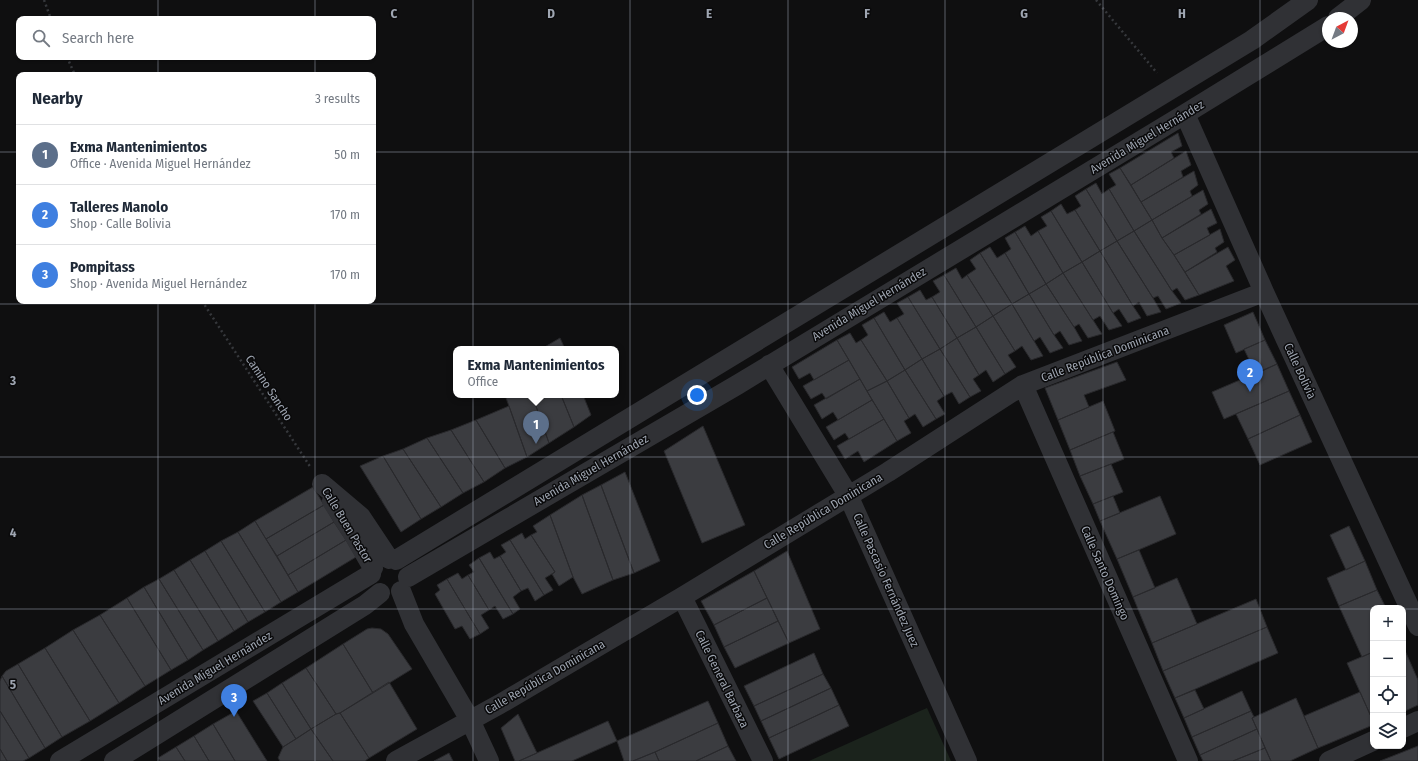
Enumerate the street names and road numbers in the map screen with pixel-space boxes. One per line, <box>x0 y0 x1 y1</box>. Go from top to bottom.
street label: Avenida Miguel Hernández <box>1088 97 1207 177</box>
street label: Avenida Miguel Hernández <box>810 264 929 344</box>
street label: Calle República Dominicana <box>1039 323 1171 385</box>
street label: Calle Bolivia <box>1281 341 1319 401</box>
street label: Camino Sancho <box>243 353 295 423</box>
street label: Avenida Miguel Hernández <box>531 431 651 509</box>
street label: Calle República Dominicana <box>761 470 885 552</box>
street label: Calle Buen Pastor <box>319 485 375 566</box>
street label: Calle Pascasio Fernández Juez <box>850 511 922 649</box>
street label: Calle Santo Domingo <box>1078 524 1132 622</box>
street label: Avenida Miguel Hernández <box>156 628 275 708</box>
street label: Calle General Barbaza <box>692 628 752 730</box>
street label: Calle República Dominicana <box>483 637 607 717</box>

